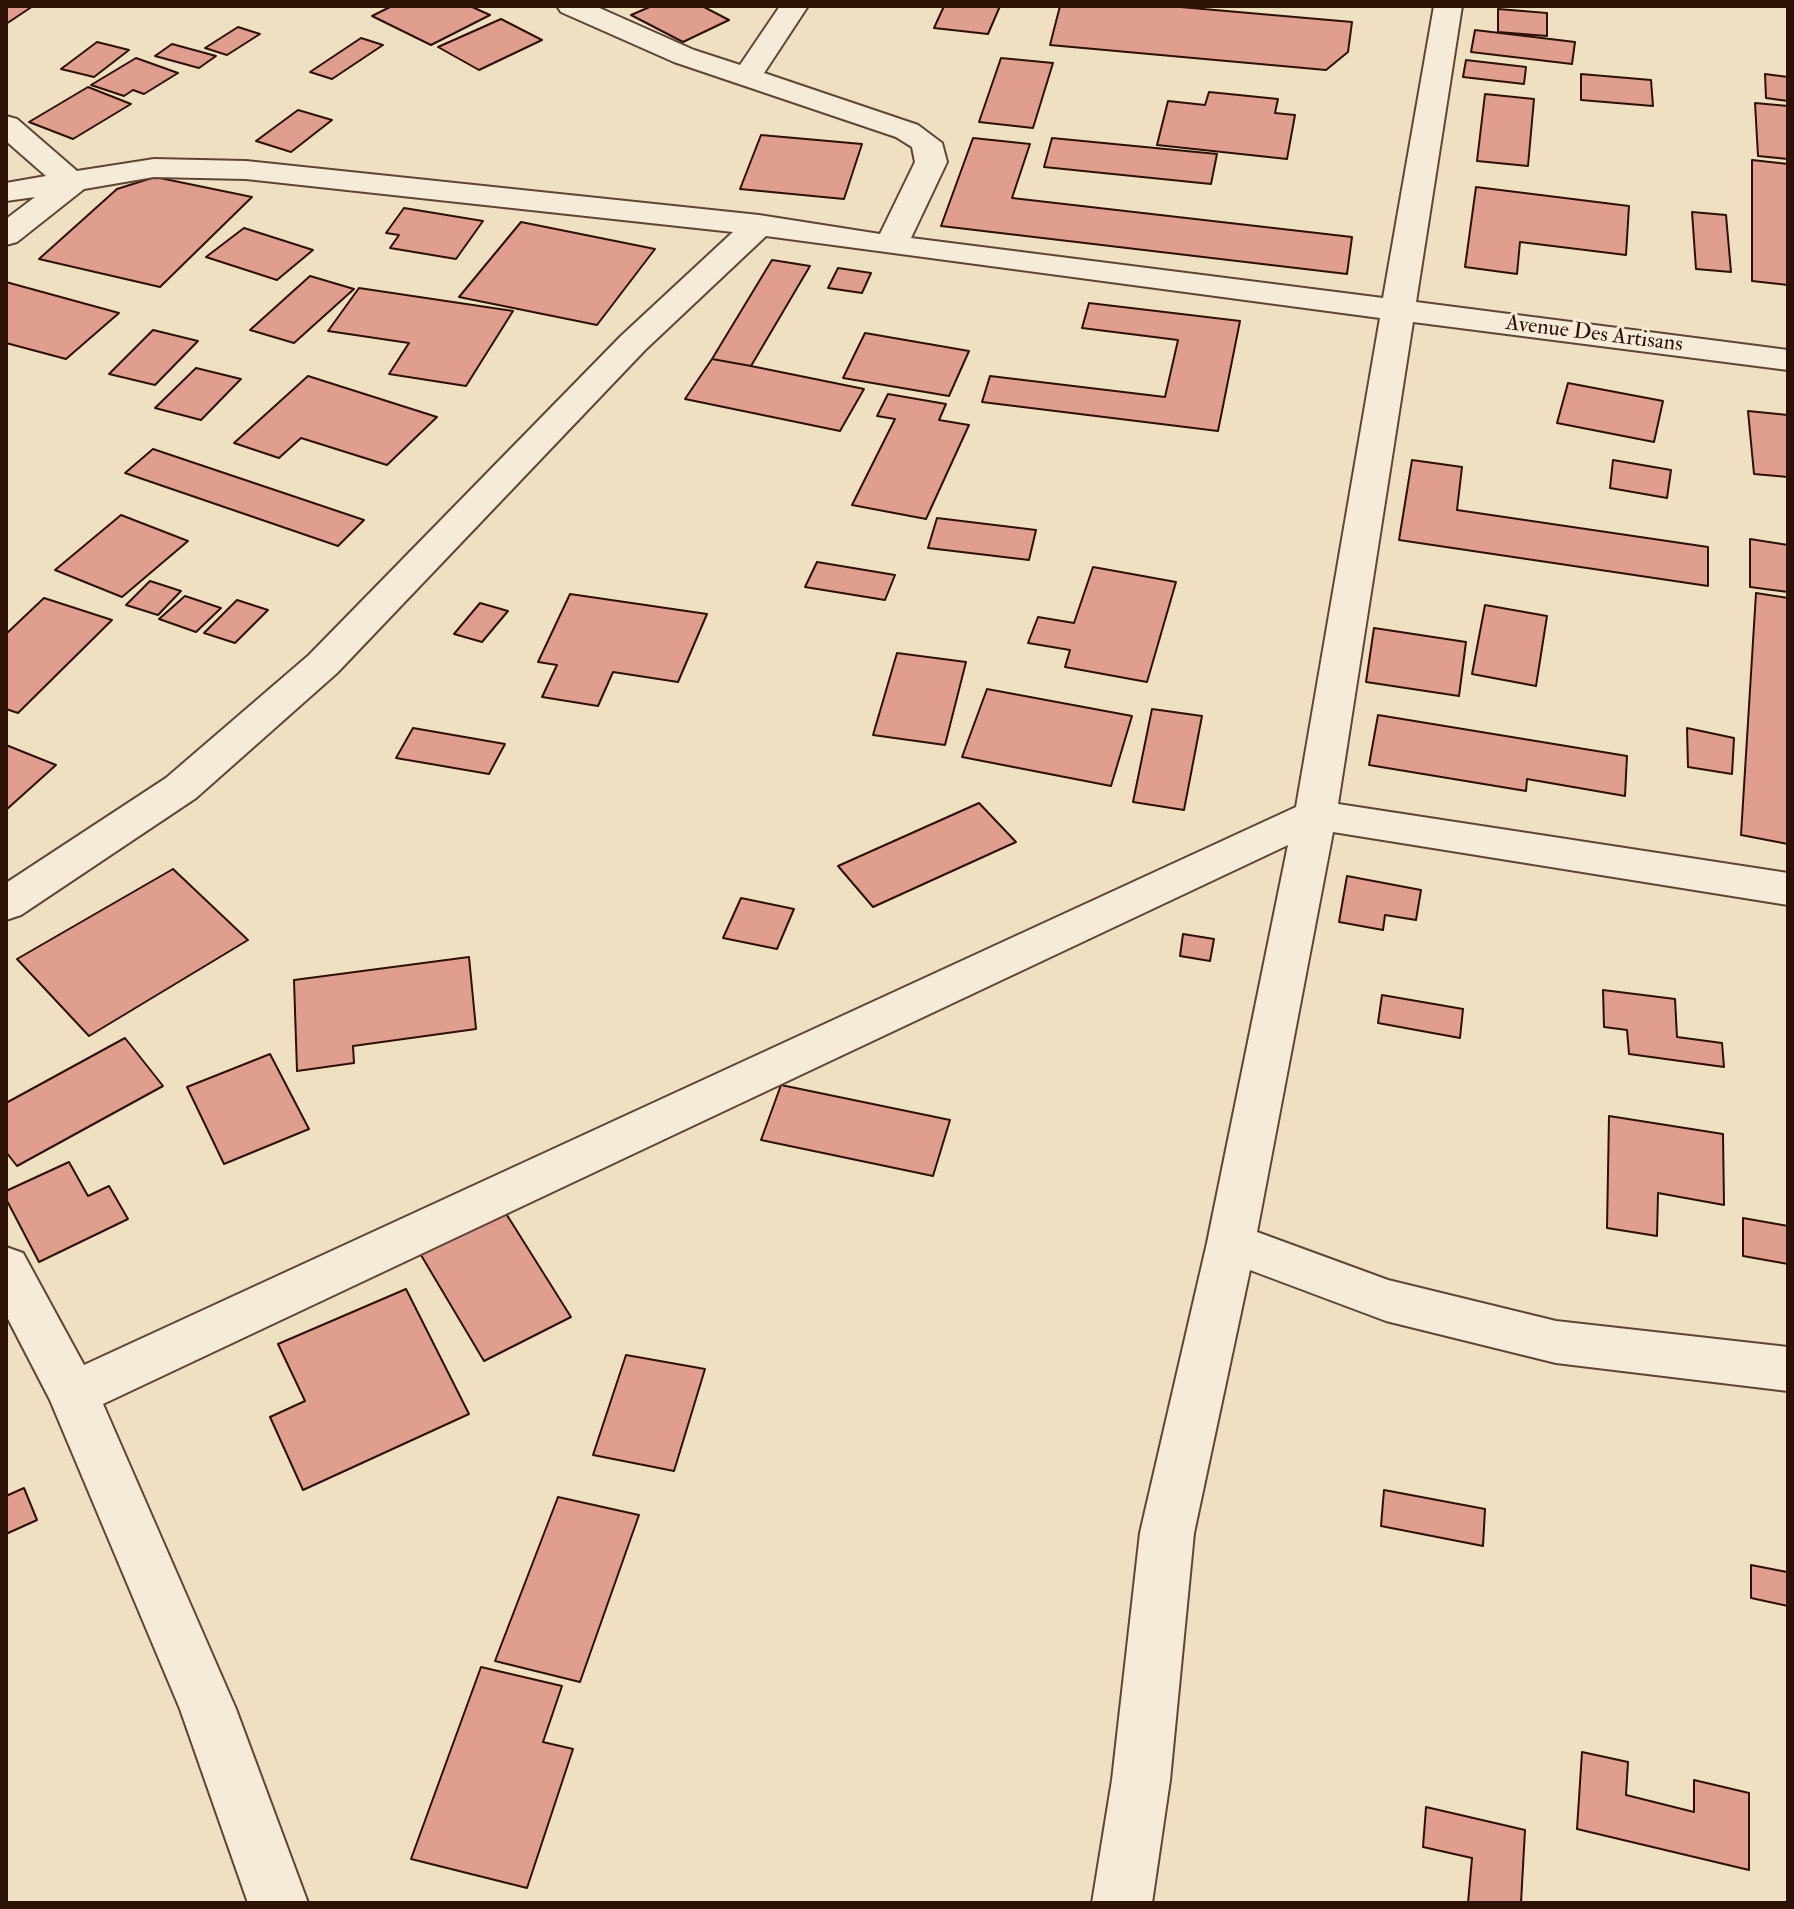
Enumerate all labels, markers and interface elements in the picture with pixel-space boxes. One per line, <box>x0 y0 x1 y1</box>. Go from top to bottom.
street label: Avenue Des Artisans <box>1504 311 1684 359</box>

